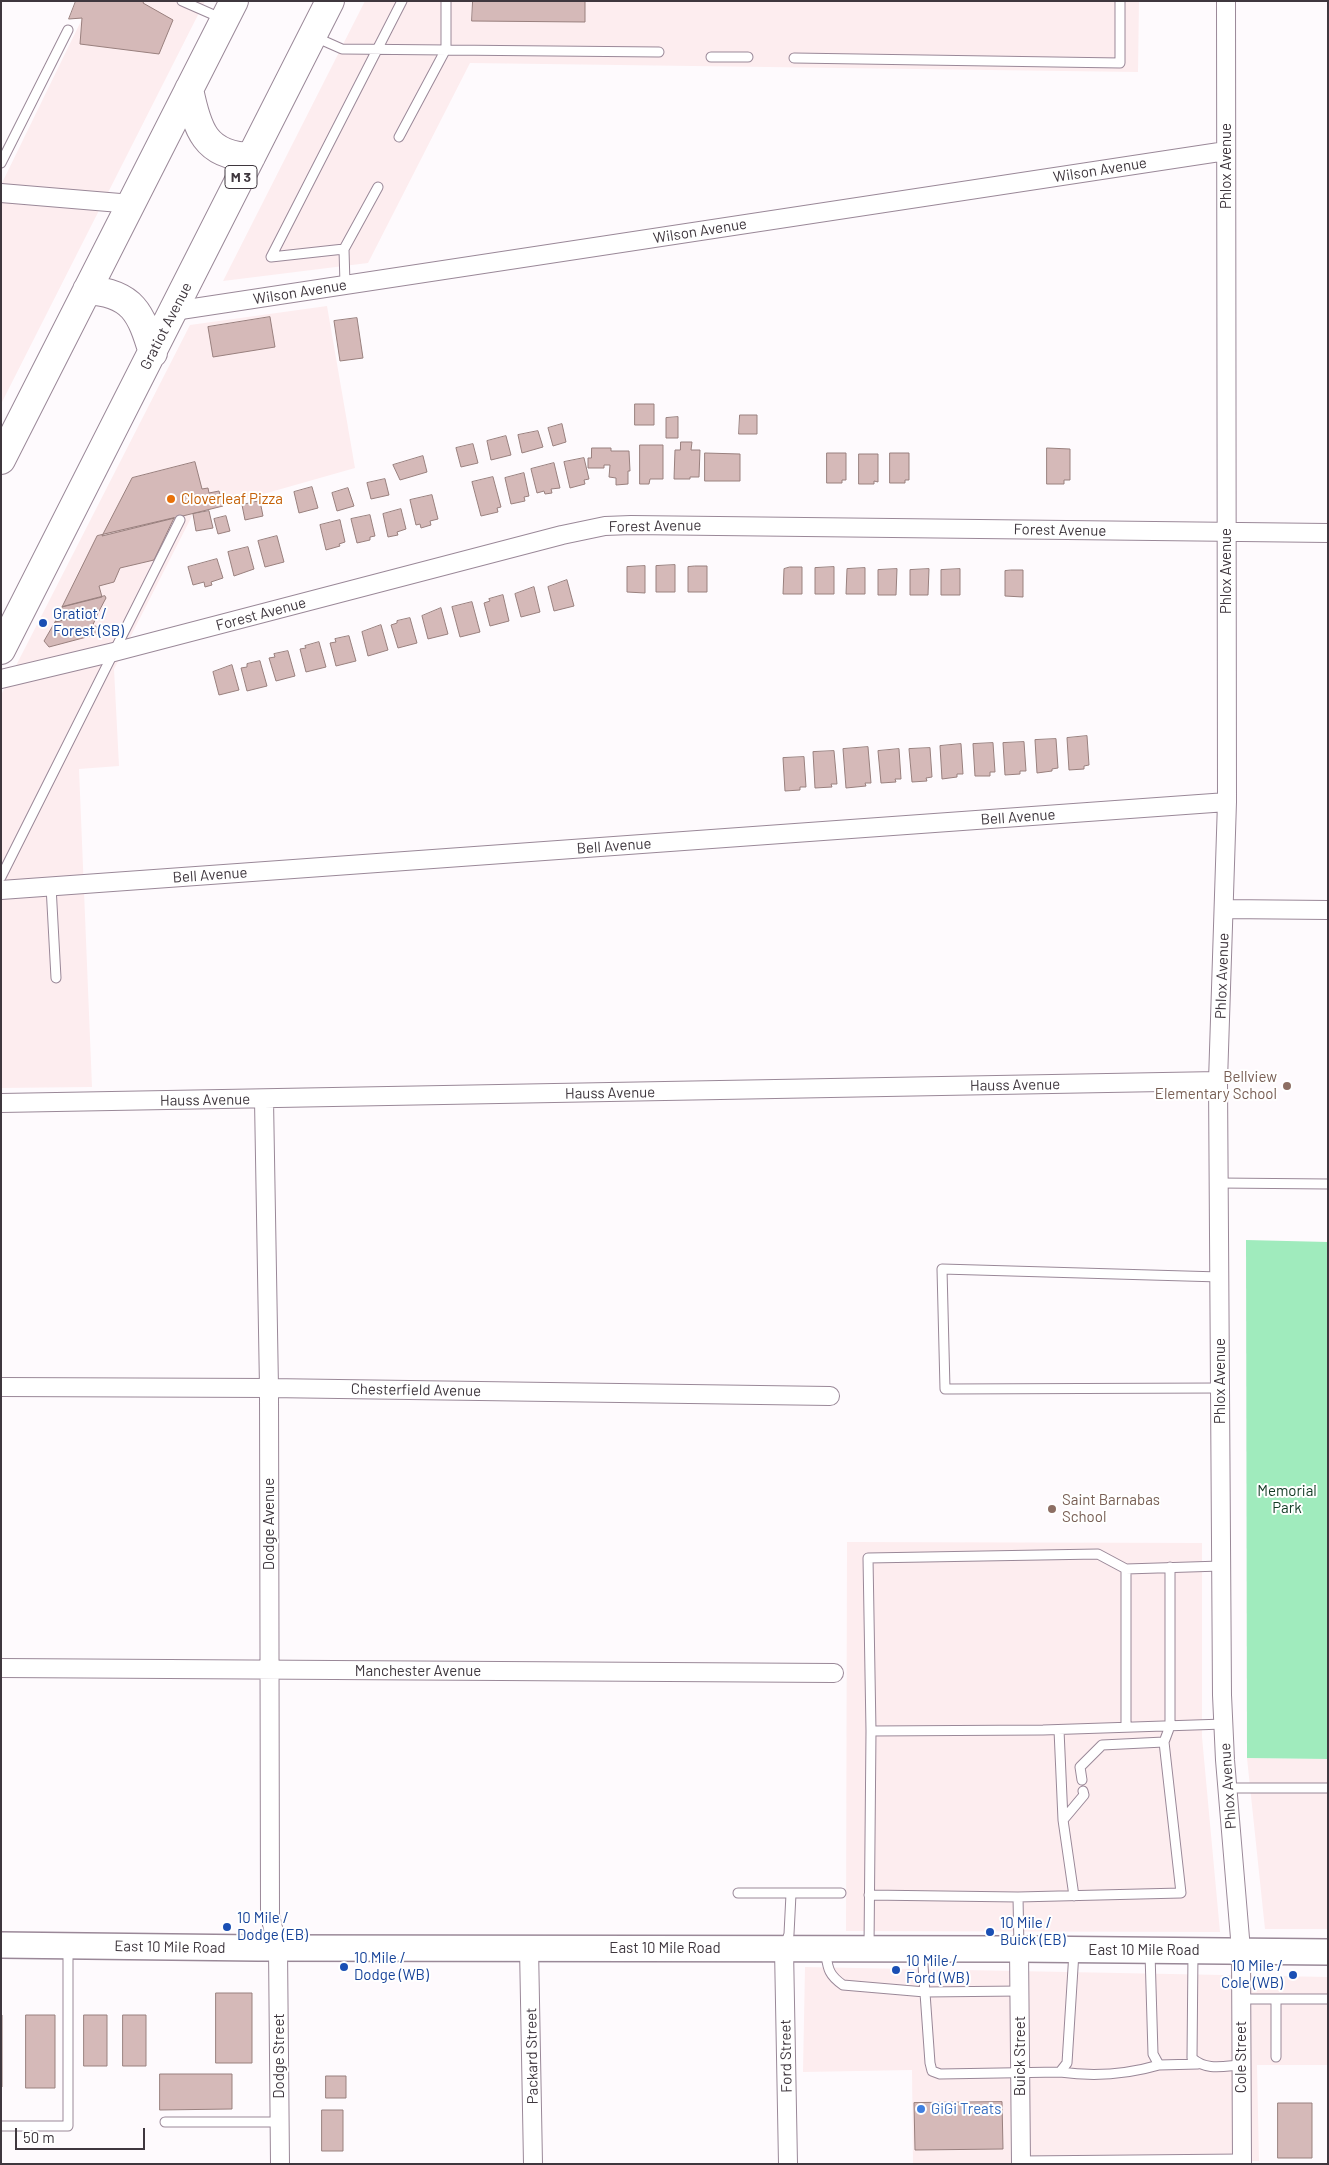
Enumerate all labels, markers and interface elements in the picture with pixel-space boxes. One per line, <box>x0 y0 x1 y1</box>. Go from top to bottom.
street label: Phlox Avenue <box>1217 123 1235 209</box>
street label: Wilson Avenue <box>1052 154 1148 186</box>
road number: M 3 <box>225 166 257 188</box>
street label: Wilson Avenue <box>652 215 748 247</box>
street label: Wilson Avenue <box>252 276 348 308</box>
street label: Gratiot Avenue <box>136 279 196 373</box>
place label: Cloverleaf Pizza <box>181 490 283 508</box>
marker: Cloverleaf Pizza <box>165 493 177 505</box>
street label: Forest Avenue <box>609 516 701 536</box>
street label: Forest Avenue <box>1014 520 1106 540</box>
street label: Phlox Avenue <box>1217 528 1235 614</box>
street label: Forest Avenue <box>214 593 308 635</box>
place label: Gratiot / Forest (SB) <box>53 605 124 640</box>
marker: Gratiot / Forest (SB) <box>37 617 49 629</box>
street label: Bell Avenue <box>980 805 1056 829</box>
street label: Bell Avenue <box>576 834 652 858</box>
street label: Bell Avenue <box>172 863 248 887</box>
street label: Phlox Avenue <box>1212 933 1232 1019</box>
place label: Bellview Elementary School <box>1155 1068 1277 1103</box>
street label: Hauss Avenue <box>970 1075 1060 1095</box>
marker: Bellview Elementary School <box>1281 1080 1293 1092</box>
street label: Hauss Avenue <box>565 1083 655 1103</box>
street label: Hauss Avenue <box>160 1090 250 1110</box>
street label: Phlox Avenue <box>1211 1338 1229 1424</box>
street label: Chesterfield Avenue <box>351 1380 481 1400</box>
street label: Dodge Avenue <box>260 1478 278 1570</box>
park label: Memorial Park <box>1257 1482 1317 1517</box>
place label: Saint Barnabas School <box>1062 1491 1160 1526</box>
marker: Saint Barnabas School <box>1046 1503 1058 1515</box>
street label: Manchester Avenue <box>355 1662 481 1680</box>
street label: Phlox Avenue <box>1216 1742 1240 1830</box>
place label: 10 Mile / Dodge (EB) <box>237 1909 308 1944</box>
place label: 10 Mile / Buick (EB) <box>1000 1914 1066 1949</box>
marker: 10 Mile / Dodge (EB) <box>221 1921 233 1933</box>
marker: 10 Mile / Buick (EB) <box>984 1926 996 1938</box>
street label: East 10 Mile Road <box>114 1937 226 1957</box>
street label: East 10 Mile Road <box>609 1939 721 1957</box>
street label: East 10 Mile Road <box>1088 1941 1200 1959</box>
place label: 10 Mile / Dodge (WB) <box>354 1949 429 1984</box>
place label: 10 Mile / Ford (WB) <box>906 1952 969 1987</box>
place label: 10 Mile / Cole (WB) <box>1221 1957 1283 1992</box>
marker: 10 Mile / Dodge (WB) <box>338 1961 350 1973</box>
marker: 10 Mile / Ford (WB) <box>890 1964 902 1976</box>
marker: 10 Mile / Cole (WB) <box>1287 1969 1299 1981</box>
street label: Packard Street <box>522 2007 542 2105</box>
street label: Dodge Street <box>270 2013 288 2099</box>
street label: Buick Street <box>1011 2016 1029 2096</box>
street label: Ford Street <box>776 2019 796 2093</box>
street label: Cole Street <box>1232 2021 1250 2093</box>
place label: GiGi Treats <box>931 2100 1001 2118</box>
marker: GiGi Treats <box>915 2103 927 2115</box>
scale bar <box>18 2118 148 2150</box>
text: 50 m <box>23 2128 55 2146</box>

